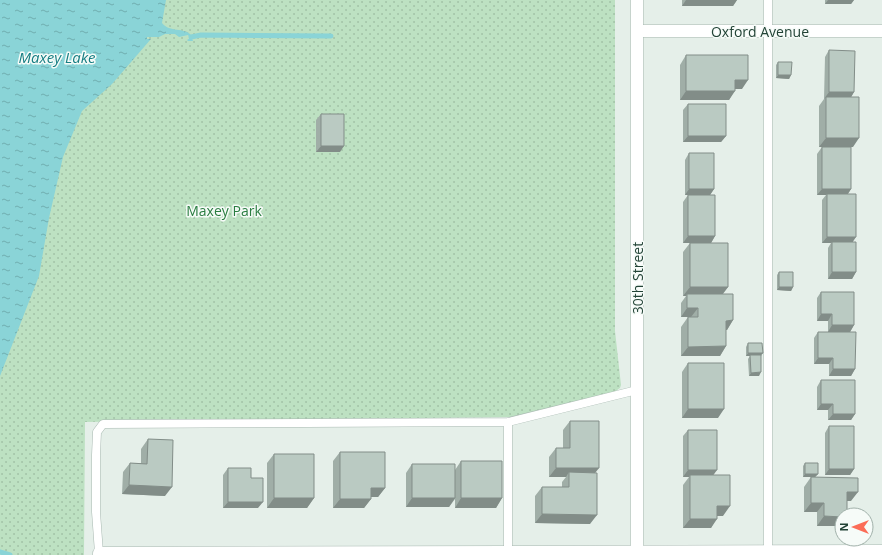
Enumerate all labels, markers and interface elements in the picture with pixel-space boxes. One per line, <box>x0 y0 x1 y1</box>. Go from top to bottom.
street label: Oxford Avenue <box>711 22 809 41</box>
water label: Maxey Lake <box>19 47 96 67</box>
park label: Maxey Park <box>186 201 262 220</box>
street label: 30th Street <box>628 242 647 314</box>
north arrow <box>834 507 874 547</box>
text: N <box>836 523 851 531</box>

